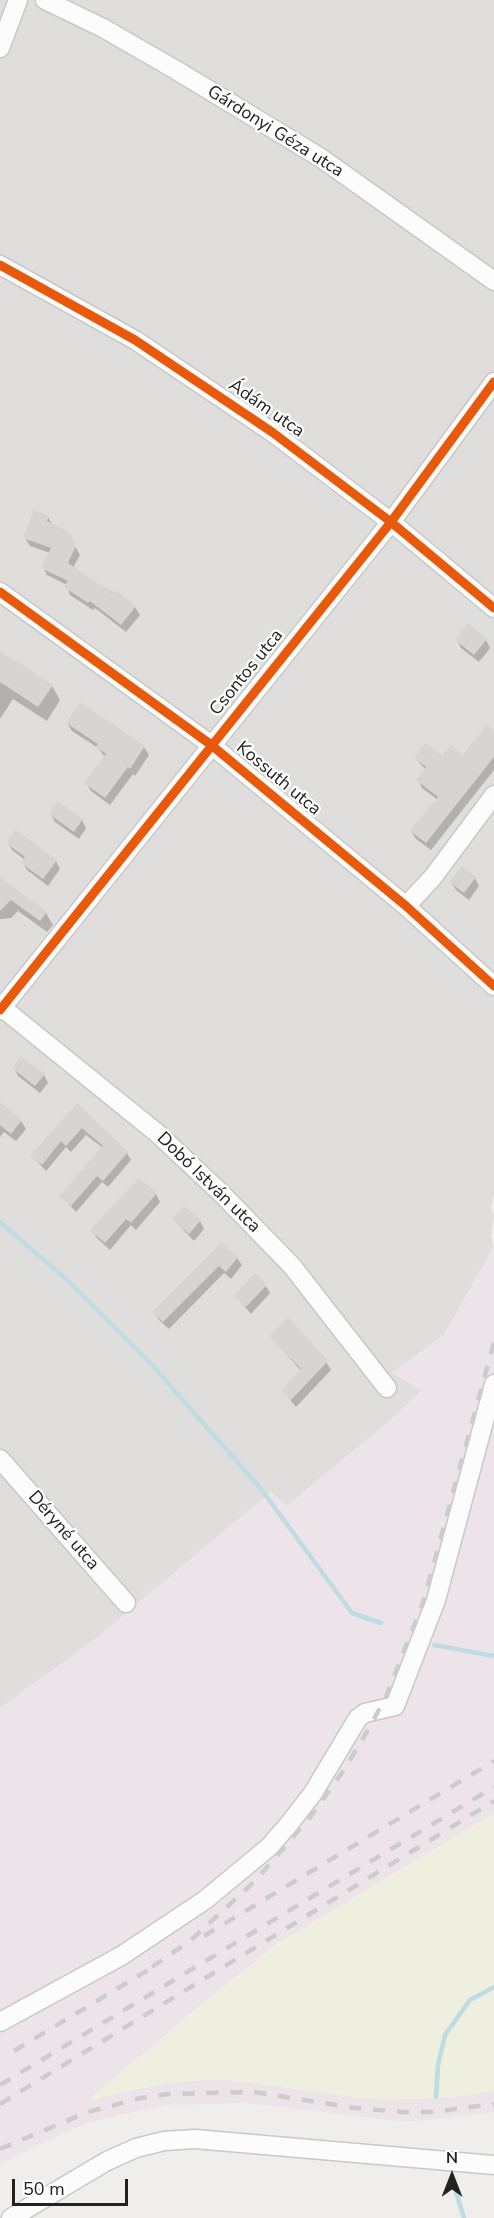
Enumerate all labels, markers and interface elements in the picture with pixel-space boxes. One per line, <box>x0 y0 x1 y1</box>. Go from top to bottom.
street label: Gárdonyi Géza utca <box>203 81 347 183</box>
street label: Ádám utca <box>224 375 308 443</box>
street label: Csontos utca <box>206 626 288 720</box>
street label: Kossuth utca <box>231 737 325 821</box>
street label: Dobó István utca <box>152 1128 264 1238</box>
street label: Déryné utca <box>23 1487 103 1575</box>
north arrow <box>422 2146 482 2206</box>
text: N <box>446 2147 458 2169</box>
scale bar <box>15 2167 130 2205</box>
text: 50 m <box>23 2177 65 2201</box>

